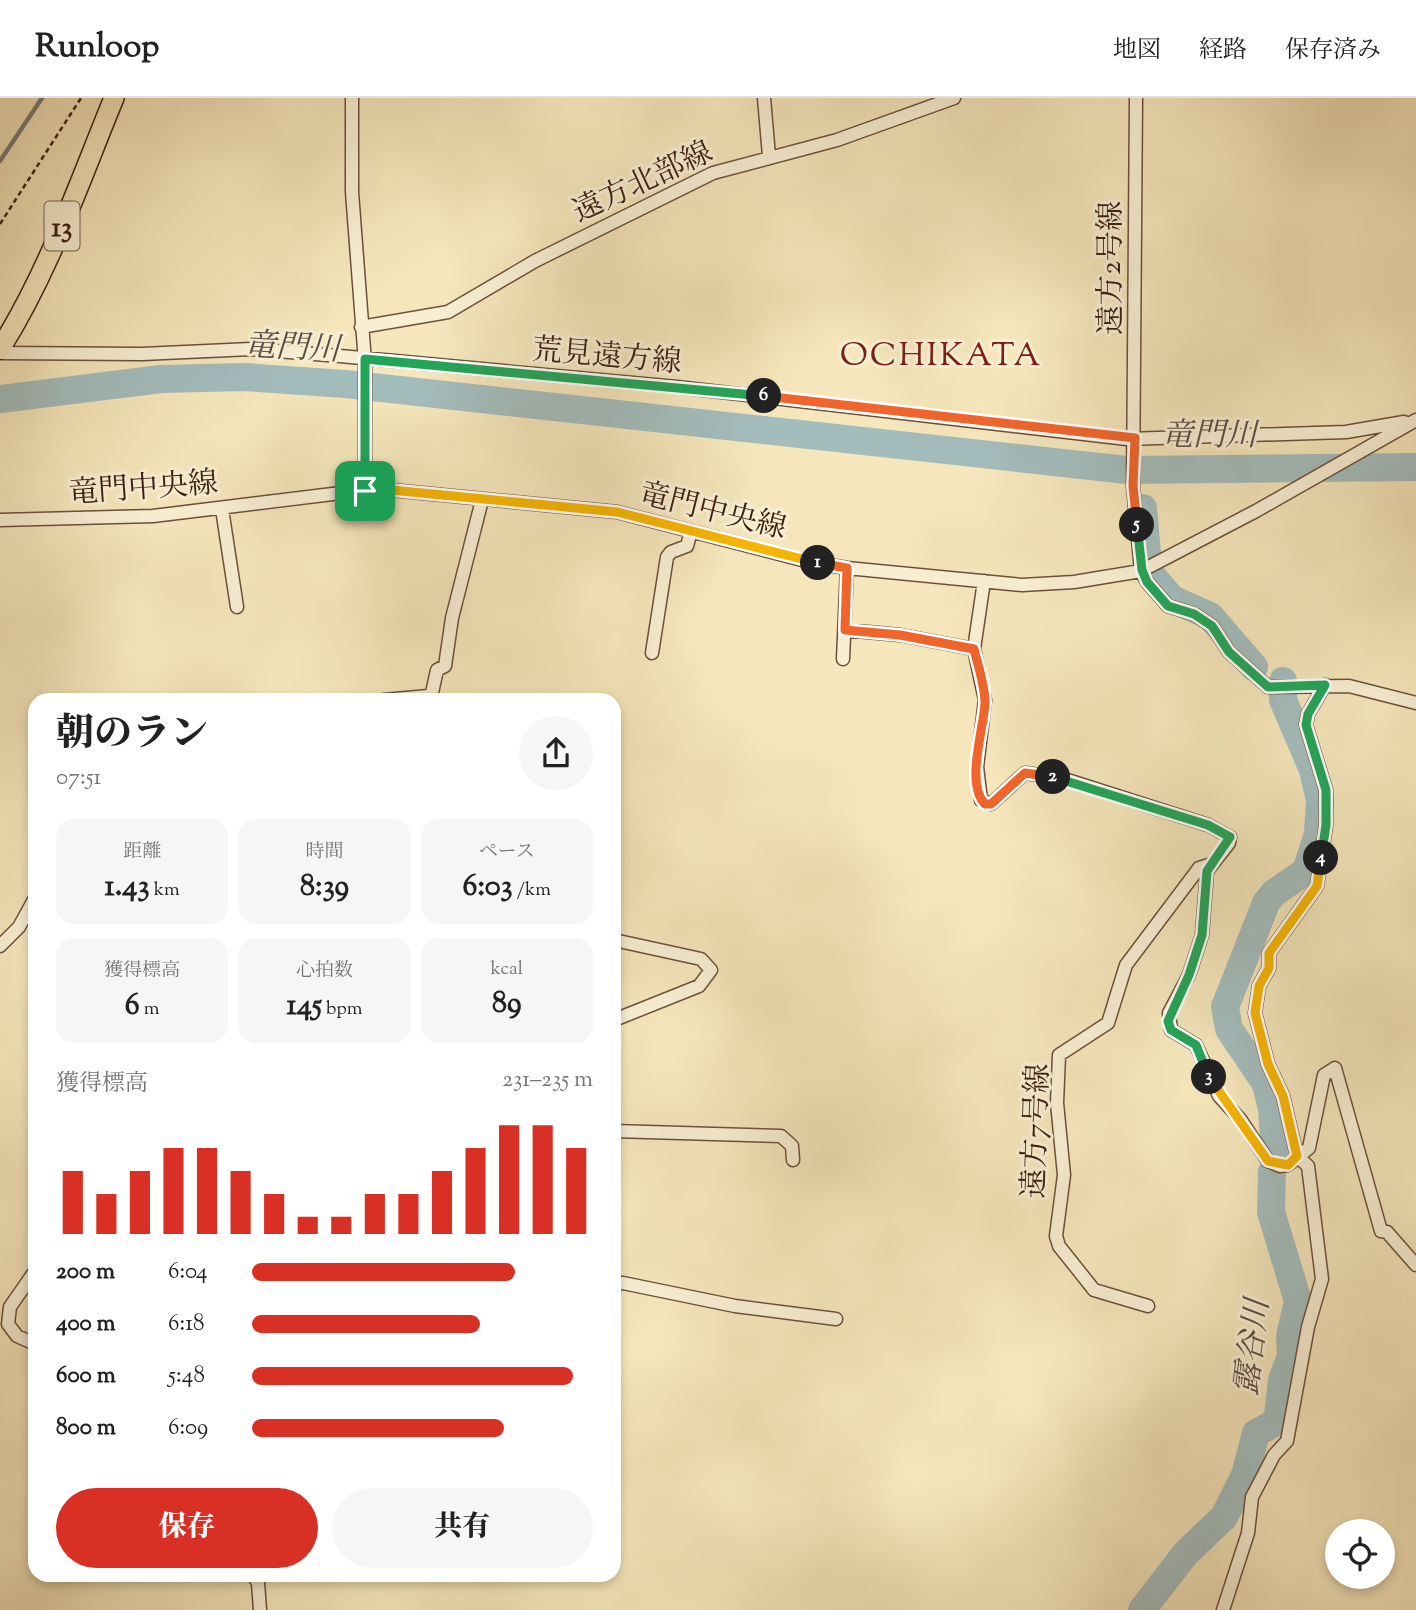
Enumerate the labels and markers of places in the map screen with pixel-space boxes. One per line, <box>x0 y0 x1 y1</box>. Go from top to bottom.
pin: 6 <box>746 378 782 414</box>
pin <box>335 461 395 521</box>
pin: 5 <box>1120 508 1154 542</box>
pin: 1 <box>800 546 836 580</box>
pin: 2 <box>1036 760 1070 794</box>
pin: 4 <box>1304 840 1338 876</box>
pin: 3 <box>1192 1060 1226 1094</box>

